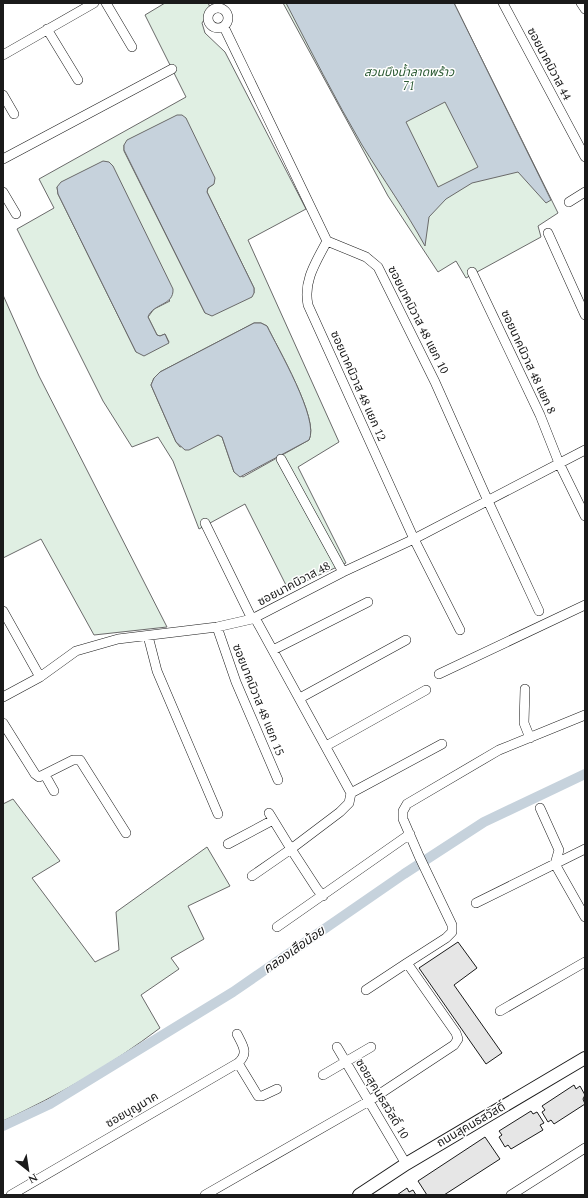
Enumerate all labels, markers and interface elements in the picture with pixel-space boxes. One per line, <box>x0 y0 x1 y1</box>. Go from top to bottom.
street label: ซอยนาคนิวาส 44 <box>522 24 576 104</box>
park label: สวนบึงน้ำลาดพร้าว 71 <box>364 63 455 96</box>
street label: ซอยนาคนิวาส 48 แยก 10 <box>383 263 453 377</box>
street label: ซอยนาคนิวาส 48 แยก 8 <box>495 307 561 417</box>
street label: ซอยนาคนิวาส 48 แยก 12 <box>325 328 391 444</box>
street label: ซอยนาคนิวาส 48 <box>254 557 334 611</box>
street label: ซอยนาคนิวาส 48 แยก 15 <box>227 641 289 759</box>
water label: คลองเสือน้อย <box>259 921 330 979</box>
street label: ซอยสุคนธสวัสดิ์ 10 <box>350 1055 414 1143</box>
street label: ซอยบุญนาค <box>102 1087 162 1133</box>
street label: ถนนสุคนธสวัสดิ์ <box>433 1098 509 1152</box>
north arrow <box>8 1150 48 1190</box>
text: N <box>25 1169 41 1188</box>

